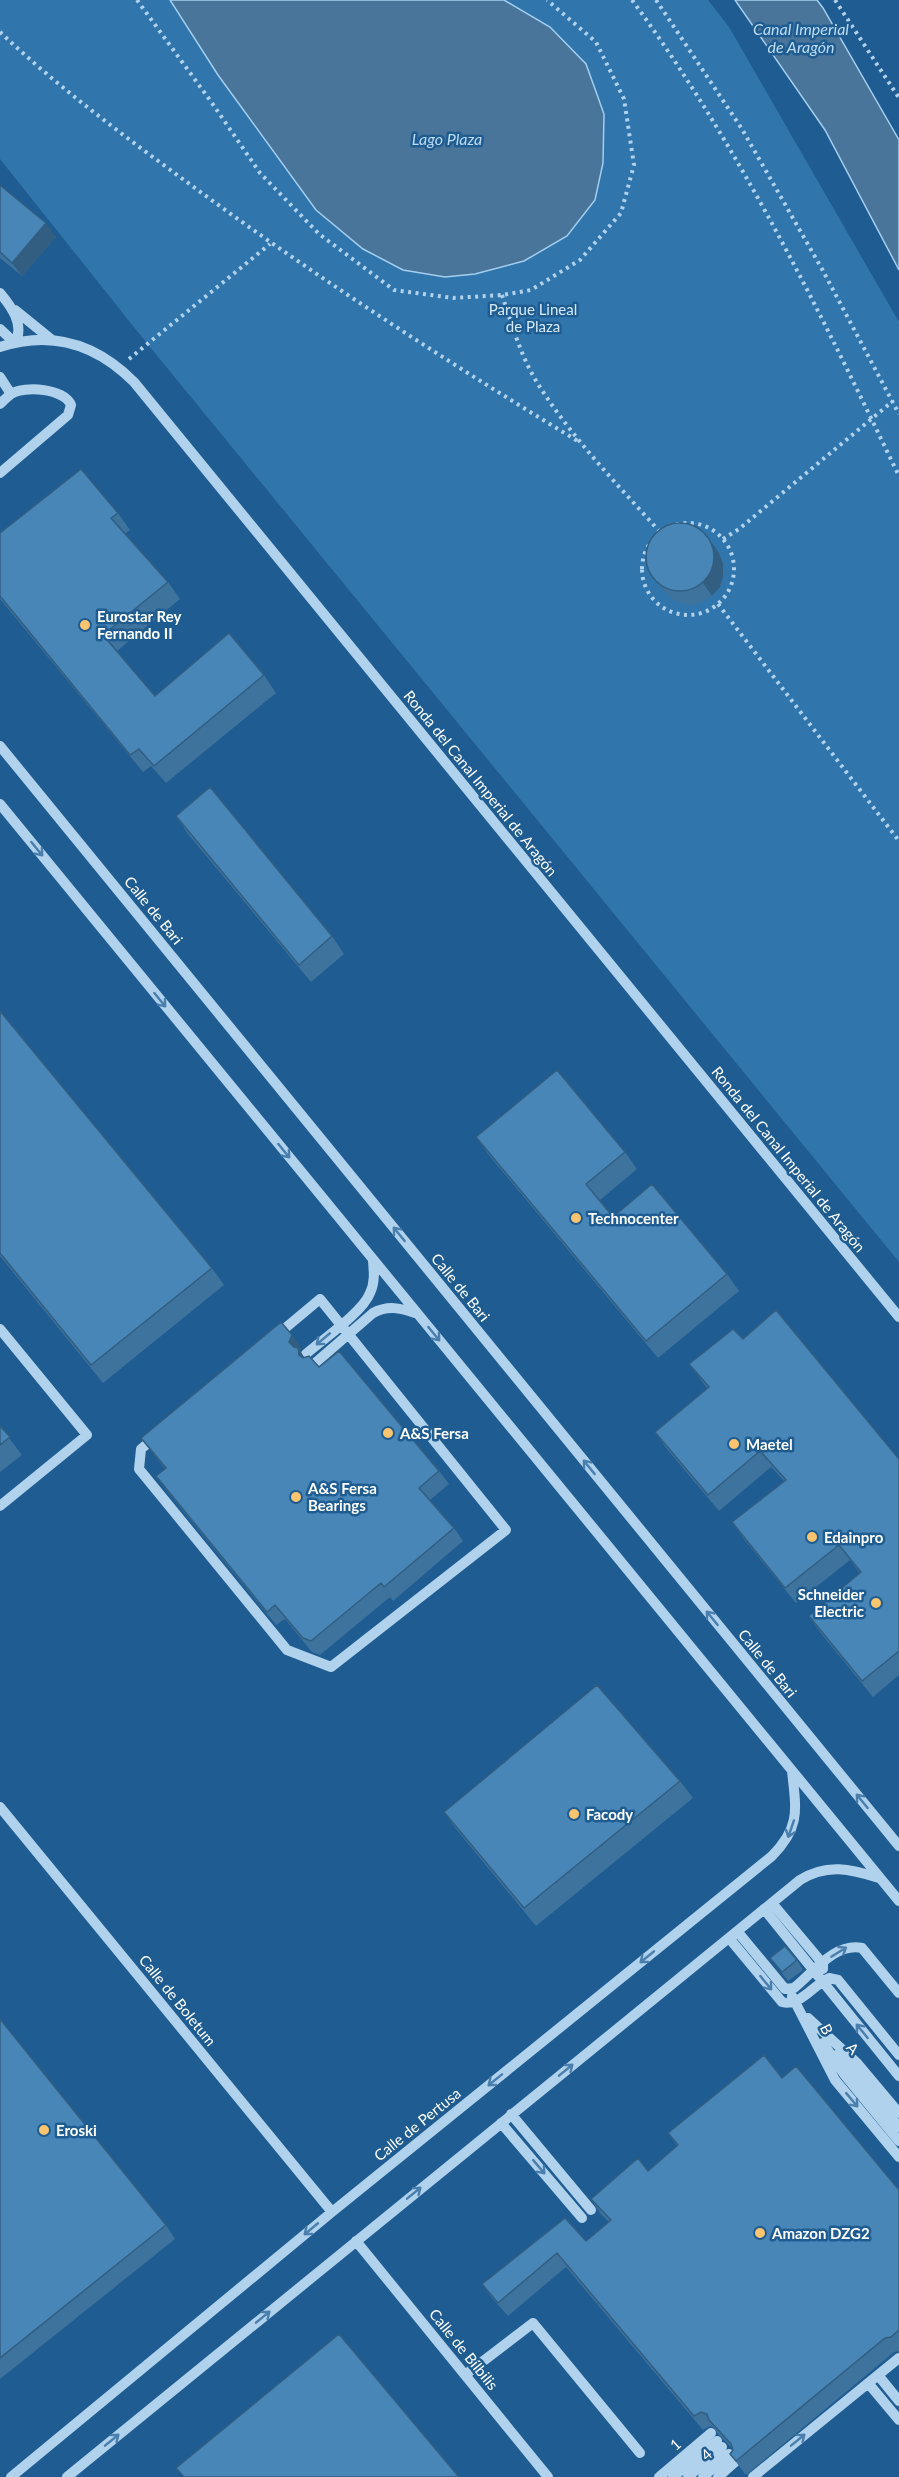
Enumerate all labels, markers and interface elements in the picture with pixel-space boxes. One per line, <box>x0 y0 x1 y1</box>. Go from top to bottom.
water label: Canal Imperial de Aragón <box>753 19 849 56</box>
water label: Lago Plaza <box>412 129 482 148</box>
park label: Parque Lineal de Plaza <box>489 300 577 335</box>
place label: Eurostar Rey Fernando II <box>97 607 181 642</box>
marker: Eurostar Rey Fernando II <box>78 618 92 632</box>
street label: Ronda del Canal Imperial de Aragón <box>400 687 562 879</box>
one-way arrow <box>30 841 44 856</box>
street label: Calle de Bari <box>121 872 187 948</box>
one-way arrow <box>154 992 167 1008</box>
street label: Ronda del Canal Imperial de Aragón <box>708 1063 870 1255</box>
one-way arrow <box>277 1143 290 1159</box>
place label: Technocenter <box>588 1209 679 1227</box>
marker: Technocenter <box>569 1211 583 1225</box>
one-way arrow <box>392 1227 406 1242</box>
street label: Calle de Bari <box>428 1249 494 1325</box>
one-way arrow <box>427 1326 441 1341</box>
one-way arrow <box>315 1333 331 1346</box>
place label: A&S Fersa <box>399 1424 469 1442</box>
marker: A&S Fersa <box>381 1426 395 1440</box>
place label: Maetel <box>746 1435 793 1453</box>
marker: Maetel <box>727 1437 741 1451</box>
one-way arrow <box>582 1459 595 1475</box>
place label: A&S Fersa Bearings <box>307 1479 377 1514</box>
marker: A&S Fersa Bearings <box>289 1490 303 1504</box>
place label: Edainpro <box>824 1528 884 1546</box>
marker: Edainpro <box>805 1530 819 1544</box>
place label: Schneider Electric <box>798 1585 864 1620</box>
marker: Schneider Electric <box>869 1596 883 1610</box>
one-way arrow <box>705 1611 719 1626</box>
street label: Calle de Bari <box>735 1625 801 1701</box>
one-way arrow <box>855 1793 868 1809</box>
place label: Facody <box>586 1805 633 1823</box>
marker: Facody <box>567 1807 581 1821</box>
one-way arrow <box>785 1819 796 1838</box>
one-way arrow <box>831 1945 848 1958</box>
street label: Calle de Boletum <box>136 1951 220 2049</box>
one-way arrow <box>639 1951 655 1964</box>
one-way arrow <box>759 1975 772 1991</box>
street label: B <box>817 2021 837 2037</box>
one-way arrow <box>855 2024 869 2039</box>
street label: A <box>843 2038 864 2058</box>
one-way arrow <box>558 2064 574 2077</box>
one-way arrow <box>488 2073 504 2086</box>
street label: Calle de Pertusa <box>370 2084 464 2164</box>
one-way arrow <box>845 2092 859 2107</box>
place label: Eroski <box>56 2121 97 2139</box>
marker: Eroski <box>37 2123 51 2137</box>
one-way arrow <box>532 2159 546 2174</box>
one-way arrow <box>406 2187 422 2200</box>
one-way arrow <box>304 2222 319 2236</box>
place label: Amazon DZG2 <box>771 2224 870 2242</box>
marker: Amazon DZG2 <box>753 2226 767 2240</box>
street label: Calle de Bílbilis <box>426 2305 502 2393</box>
one-way arrow <box>255 2310 271 2323</box>
one-way arrow <box>104 2433 119 2447</box>
one-way arrow <box>790 2433 805 2447</box>
street label: 1 <box>666 2434 684 2454</box>
street label: 4 <box>697 2444 715 2464</box>

